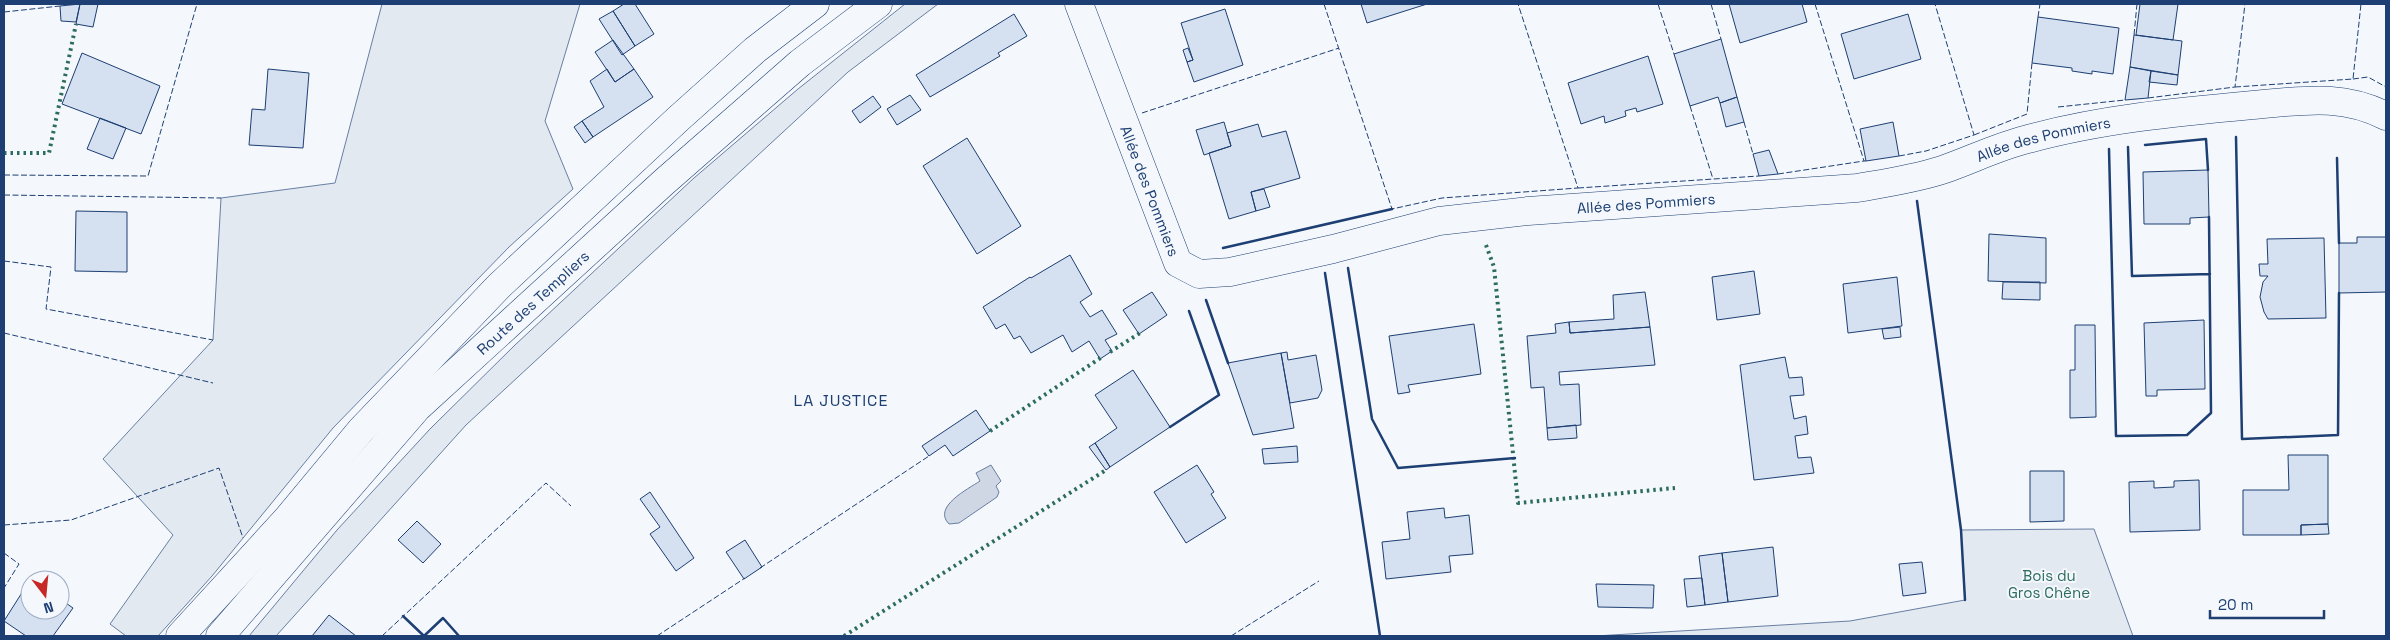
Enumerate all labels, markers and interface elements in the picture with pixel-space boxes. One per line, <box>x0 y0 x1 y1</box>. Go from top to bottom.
street label: Allée des Pommiers <box>1973 112 2112 166</box>
street label: Allée des Pommiers <box>1117 123 1184 259</box>
street label: Allée des Pommiers <box>1576 188 1716 217</box>
street label: Route des Templiers <box>472 246 593 358</box>
district label: LA JUSTICE <box>794 390 888 411</box>
park label: Bois du Gros Chêne <box>2008 566 2090 602</box>
north arrow <box>20 570 70 620</box>
scale bar <box>2210 588 2324 620</box>
text: 20 m <box>2218 595 2253 614</box>
text: N <box>42 598 56 617</box>

